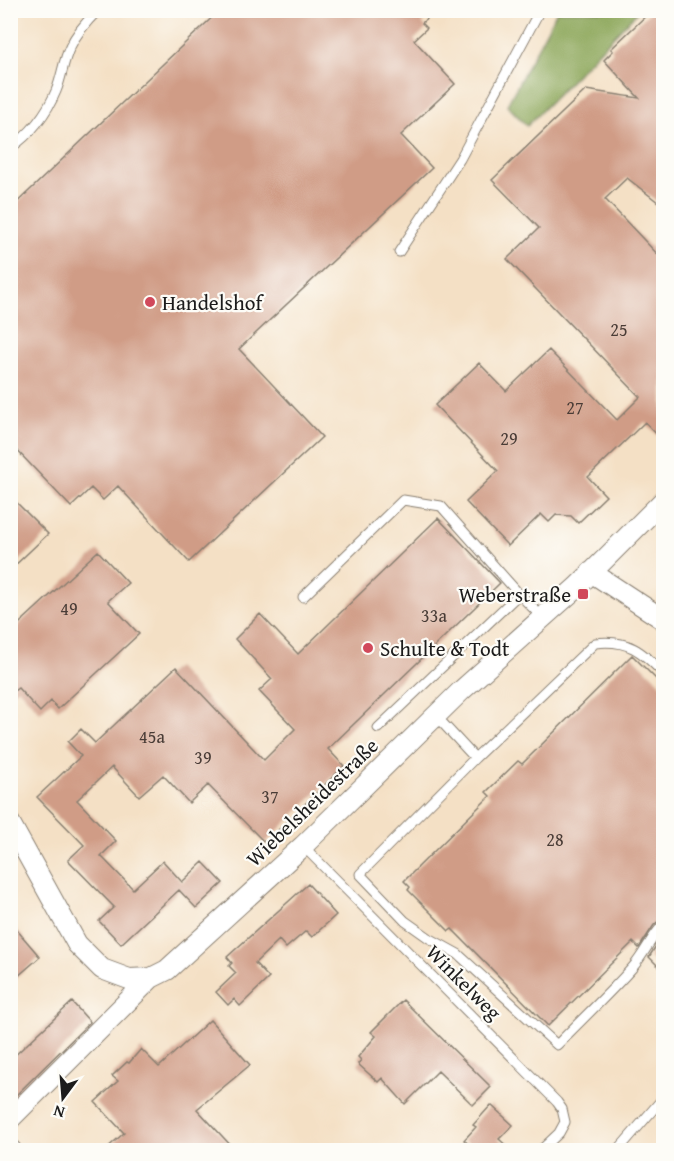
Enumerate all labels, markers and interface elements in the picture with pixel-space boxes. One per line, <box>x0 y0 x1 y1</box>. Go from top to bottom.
place label: Handelshof <box>162 287 264 318</box>
marker: Handelshof <box>143 295 157 309</box>
house number: 25 <box>610 316 628 343</box>
house number: 27 <box>566 394 584 421</box>
house number: 29 <box>500 425 518 452</box>
place label: Weberstraße <box>458 579 571 610</box>
marker: Weberstraße <box>576 587 590 601</box>
house number: 49 <box>60 595 78 622</box>
house number: 33a <box>421 602 447 629</box>
place label: Schulte & Todt <box>380 633 510 664</box>
marker: Schulte & Todt <box>361 641 375 655</box>
house number: 45a <box>139 723 165 750</box>
street label: Wiebelsheidestraße <box>239 731 385 873</box>
house number: 39 <box>194 744 212 771</box>
house number: 37 <box>261 783 279 810</box>
house number: 28 <box>546 826 564 853</box>
street label: Winkelweg <box>419 937 509 1027</box>
north arrow <box>33 1068 93 1128</box>
text: N <box>50 1099 67 1125</box>

